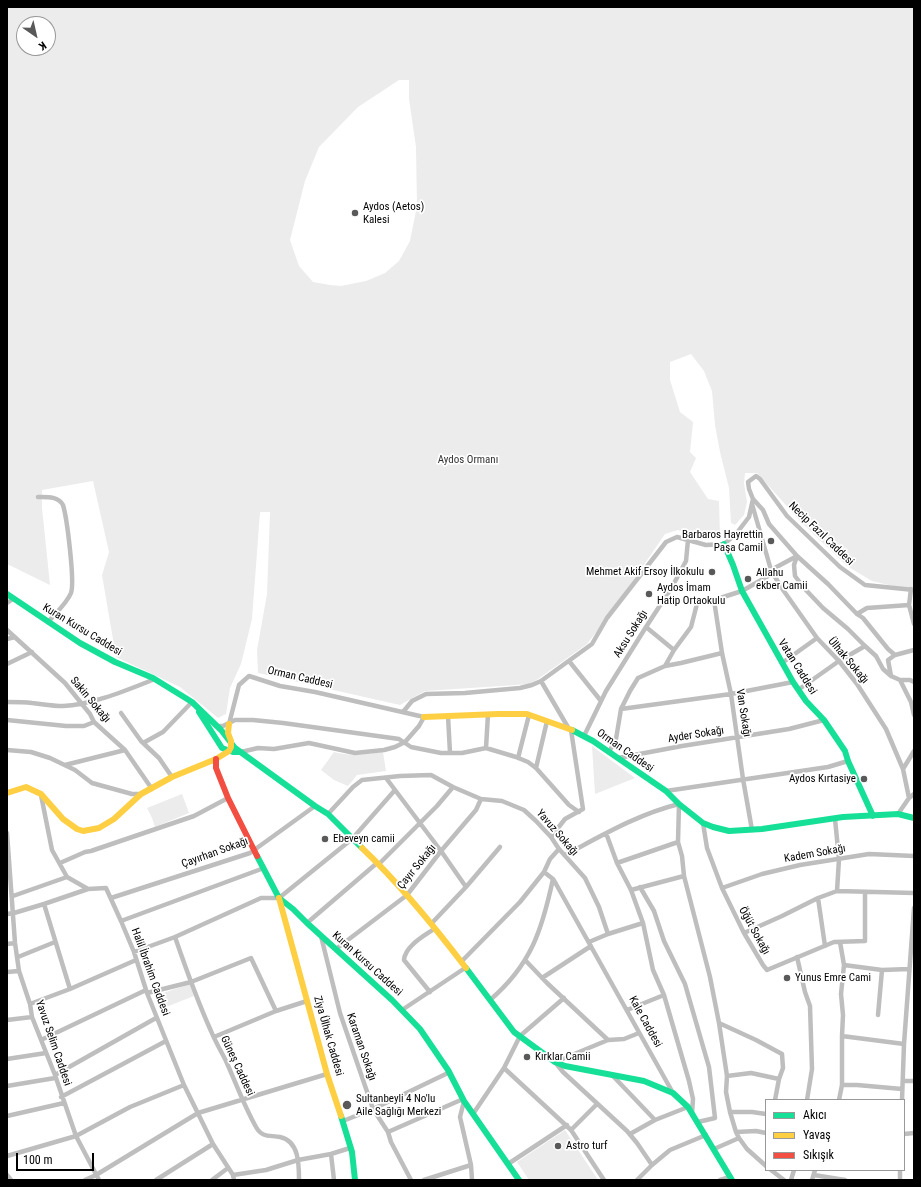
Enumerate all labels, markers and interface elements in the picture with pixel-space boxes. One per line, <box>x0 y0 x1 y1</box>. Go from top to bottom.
north arrow <box>16 16 56 56</box>
text: K <box>36 38 49 53</box>
place label: Aydos (Aetos) Kalesi <box>363 200 424 226</box>
marker: Aydos (Aetos) Kalesi <box>350 208 360 218</box>
park label: Aydos Ormanı <box>438 453 498 467</box>
street label: Necip Fazıl Caddesi <box>786 500 856 568</box>
place label: Barbaros Hayrettin Paşa Camiİ <box>682 528 763 554</box>
marker: Barbaros Hayrettin Paşa Camiİ <box>766 536 776 546</box>
place label: Mehmet Akif Ersoy İlkokulu <box>586 565 704 579</box>
place label: Allahu ekber Camii <box>756 566 807 592</box>
marker: Mehmet Akif Ersoy İlkokulu <box>707 567 717 577</box>
marker: Allahu ekber Camii <box>743 574 753 584</box>
place label: Aydos İmam Hatip Ortaokulu <box>657 581 725 607</box>
marker: Aydos İmam Hatip Ortaokulu <box>644 589 654 599</box>
street label: Kuran Kursu Caddesi <box>40 601 124 659</box>
street label: Aksu Sokağı <box>611 608 651 660</box>
street label: Ülhak Sokağı <box>825 635 871 687</box>
street label: Vatan Caddesi <box>775 637 819 697</box>
street label: Orman Caddesi <box>266 664 334 692</box>
street label: Sakin Sokağı <box>67 674 113 726</box>
street label: Van Sokağı <box>733 688 753 738</box>
street label: Ayder Sokağı <box>667 724 725 746</box>
street label: Orman Caddesi <box>594 727 656 775</box>
place label: Aydos Kırtasiye <box>789 772 856 786</box>
marker: Aydos Kırtasiye <box>859 774 869 784</box>
street label: Yavuz Sokağı <box>533 807 581 859</box>
place label: Ebeveyn camii <box>333 832 395 846</box>
marker: Ebeveyn camii <box>320 834 330 844</box>
street label: Çayırhan Sokağı <box>180 835 250 871</box>
street label: Çayır Sokağı <box>395 842 439 892</box>
street label: Kadem Sokağı <box>783 842 847 866</box>
street label: Öğüt Sokağı <box>735 905 773 957</box>
street label: Halil İbrahim Caddesi <box>128 926 172 1018</box>
street label: Kuran Kursu Caddesi <box>329 929 405 999</box>
place label: Yunus Emre Cami <box>795 971 871 985</box>
marker: Yunus Emre Cami <box>782 973 792 983</box>
street label: Kale Caddesi <box>626 994 664 1050</box>
street label: Ziya Ülhak Caddesi <box>310 995 346 1077</box>
street label: Yavuz Selim Caddesi <box>32 998 74 1088</box>
street label: Karaman Sokağı <box>343 1012 379 1082</box>
street label: Güneş Caddesi <box>217 1034 257 1098</box>
place label: Kırklar Camii <box>535 1050 590 1064</box>
marker: Kırklar Camii <box>522 1052 532 1062</box>
place label: Sultanbeyli 4 No'lu Aile Sağlığı Merkezi <box>356 1092 441 1118</box>
marker: Sultanbeyli 4 No'lu Aile Sağlığı Merkezi <box>341 1099 353 1111</box>
legend <box>765 1099 905 1171</box>
text: Akıcı <box>803 1108 827 1122</box>
text: Yavaş <box>803 1128 831 1142</box>
place label: Astro turf <box>566 1139 607 1153</box>
marker: Astro turf <box>553 1141 563 1151</box>
scale bar <box>18 1145 96 1171</box>
text: Sıkışık <box>803 1148 834 1162</box>
text: 100 m <box>23 1153 53 1167</box>

